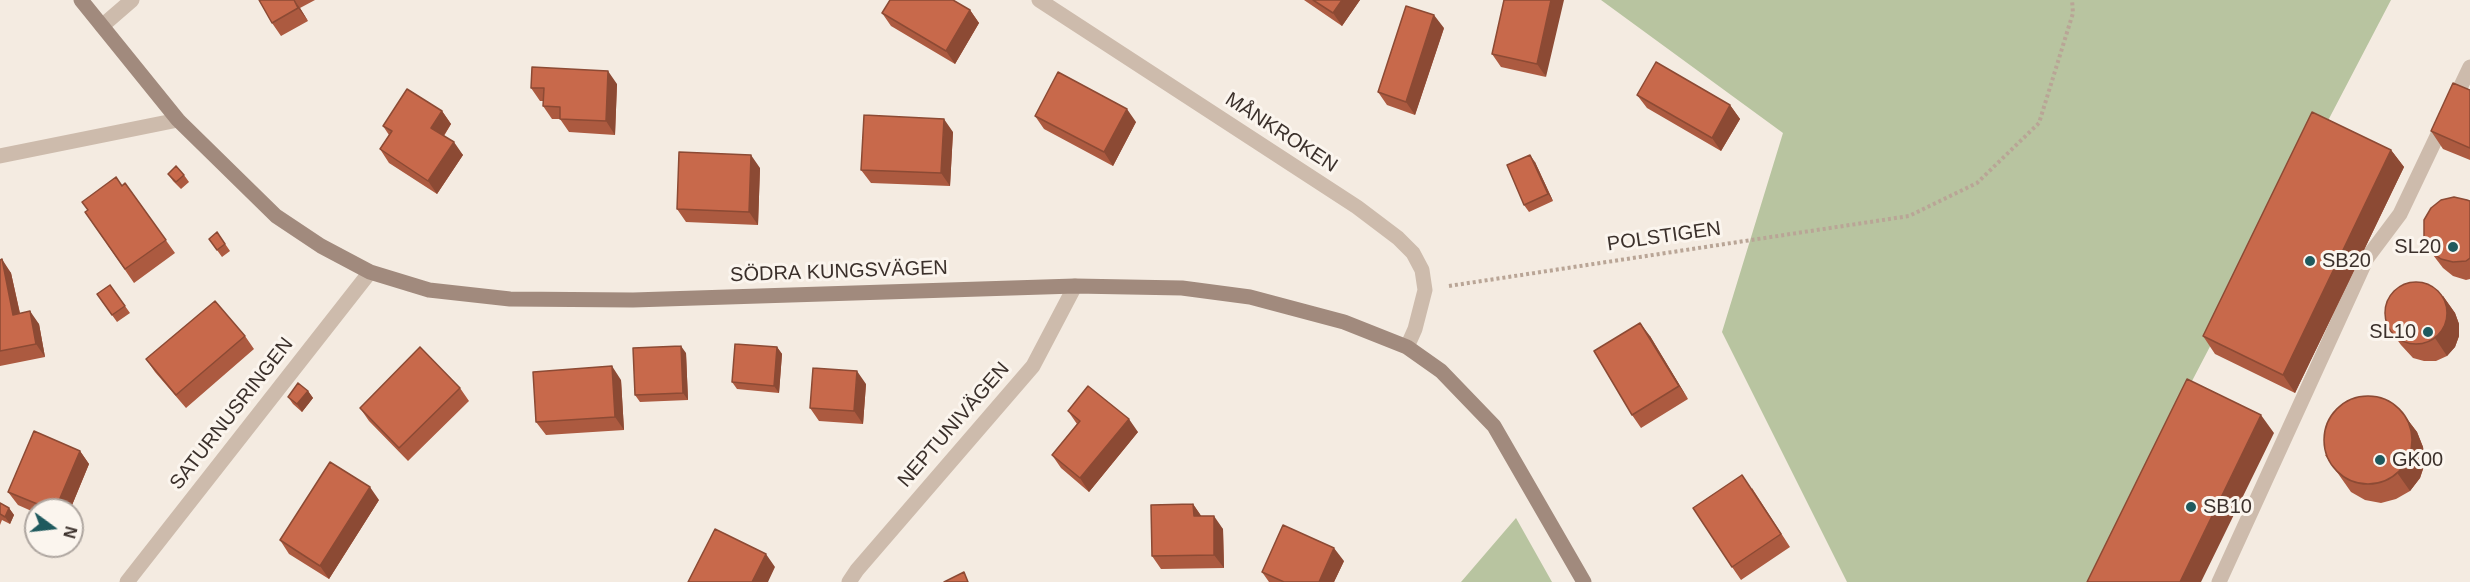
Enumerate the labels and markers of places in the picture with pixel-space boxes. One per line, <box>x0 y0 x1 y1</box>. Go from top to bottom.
place label: SL20 <box>2394 235 2441 259</box>
marker: SL20 <box>2446 240 2460 254</box>
place label: SB20 <box>2322 249 2371 273</box>
marker: SB20 <box>2303 254 2317 268</box>
place label: SL10 <box>2369 320 2416 344</box>
marker: SL10 <box>2421 325 2435 339</box>
place label: GK00 <box>2392 448 2443 472</box>
marker: GK00 <box>2373 453 2387 467</box>
place label: SB10 <box>2203 495 2252 519</box>
marker: SB10 <box>2184 500 2198 514</box>

